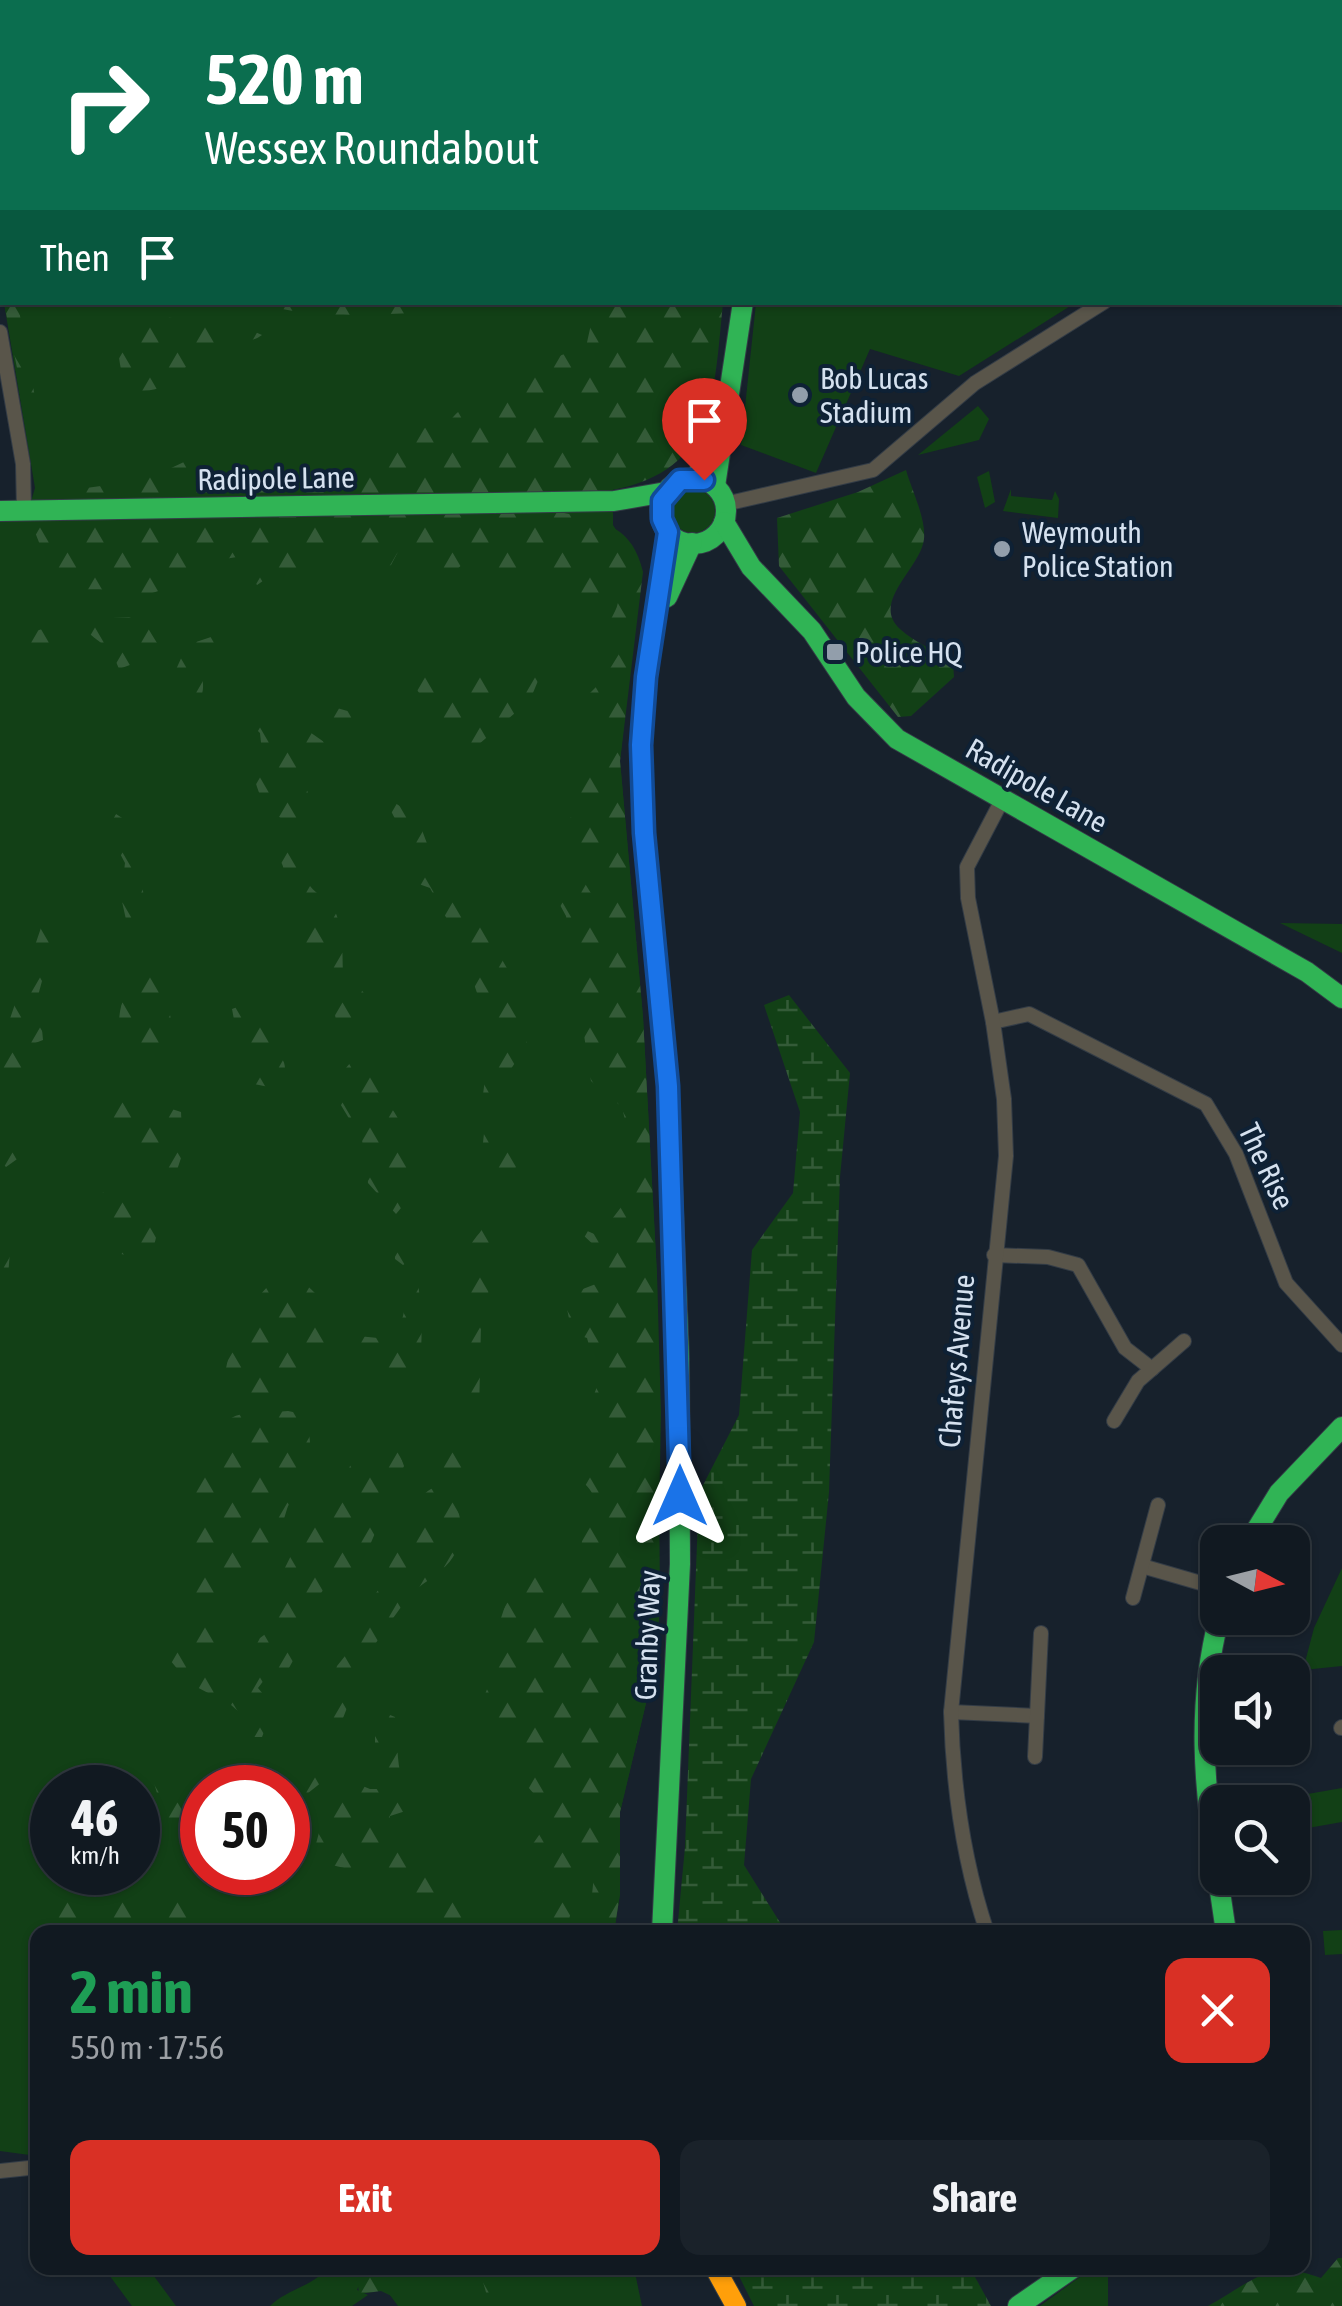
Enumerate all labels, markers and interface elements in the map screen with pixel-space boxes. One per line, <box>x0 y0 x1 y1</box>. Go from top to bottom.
text: 520 m <box>205 39 364 119</box>
icon: right <box>40 40 170 170</box>
text: Wessex Roundabout <box>205 122 539 174</box>
icon: arrive <box>130 230 185 285</box>
text: Then <box>40 236 110 279</box>
place label: Bob Lucas Stadium <box>820 361 928 429</box>
pin <box>662 378 747 481</box>
marker: Bob Lucas Stadium <box>789 384 811 406</box>
icon: arrive <box>677 393 732 448</box>
street label: Radipole Lane <box>197 460 355 496</box>
place label: Weymouth Police Station <box>1022 515 1174 583</box>
marker: Weymouth Police Station <box>991 538 1013 560</box>
place label: Police HQ <box>855 635 963 669</box>
marker: Police HQ <box>824 641 846 663</box>
street label: Radipole Lane <box>960 731 1114 839</box>
street label: The Rise <box>1232 1118 1302 1214</box>
street label: Chafeys Avenue <box>931 1273 981 1449</box>
position arrow <box>628 1444 732 1548</box>
north arrow <box>1200 1525 1310 1635</box>
map controls <box>1200 1525 1310 1895</box>
street label: Granby Way <box>628 1569 666 1701</box>
button: sound <box>1200 1655 1310 1765</box>
speed limit sign: 50 <box>180 1765 310 1895</box>
button: search <box>1200 1785 1310 1895</box>
text: 46 <box>71 1789 118 1847</box>
text: km/h <box>70 1841 120 1869</box>
text: 2 min <box>70 1957 193 2026</box>
button: close <box>1165 1958 1270 2063</box>
text: 550 m · 17:56 <box>70 2029 224 2066</box>
button: Exit <box>70 2140 660 2255</box>
button: Share <box>680 2140 1270 2255</box>

